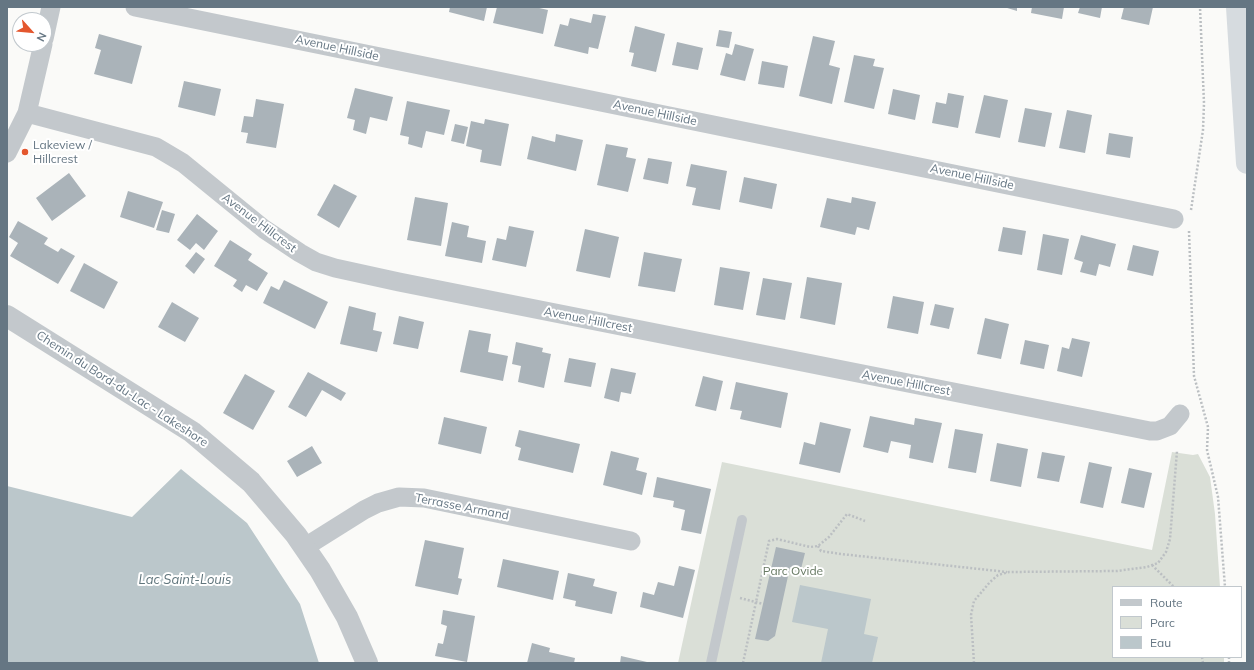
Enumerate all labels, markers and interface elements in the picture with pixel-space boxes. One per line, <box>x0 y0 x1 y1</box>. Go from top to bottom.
north arrow <box>12 12 52 52</box>
text: N <box>34 30 50 44</box>
street label: Avenue Hillside <box>294 32 380 64</box>
street label: Avenue Hillside <box>612 97 698 129</box>
place label: Lakeview / Hillcrest <box>33 138 92 166</box>
marker: Lakeview / Hillcrest <box>20 147 30 157</box>
street label: Avenue Hillside <box>929 161 1015 193</box>
street label: Avenue Hillcrest <box>219 190 299 256</box>
street label: Avenue Hillcrest <box>543 304 633 336</box>
street label: Chemin du Bord-du-Lac - Lakeshore <box>34 328 210 450</box>
street label: Avenue Hillcrest <box>861 367 951 399</box>
street label: Terrasse Armand <box>414 491 510 523</box>
park label: Parc Ovide <box>763 564 823 578</box>
water label: Lac Saint-Louis <box>139 572 231 588</box>
legend <box>1112 586 1242 658</box>
text: Route <box>1150 595 1183 610</box>
text: Parc <box>1150 615 1175 630</box>
text: Eau <box>1150 635 1171 650</box>

